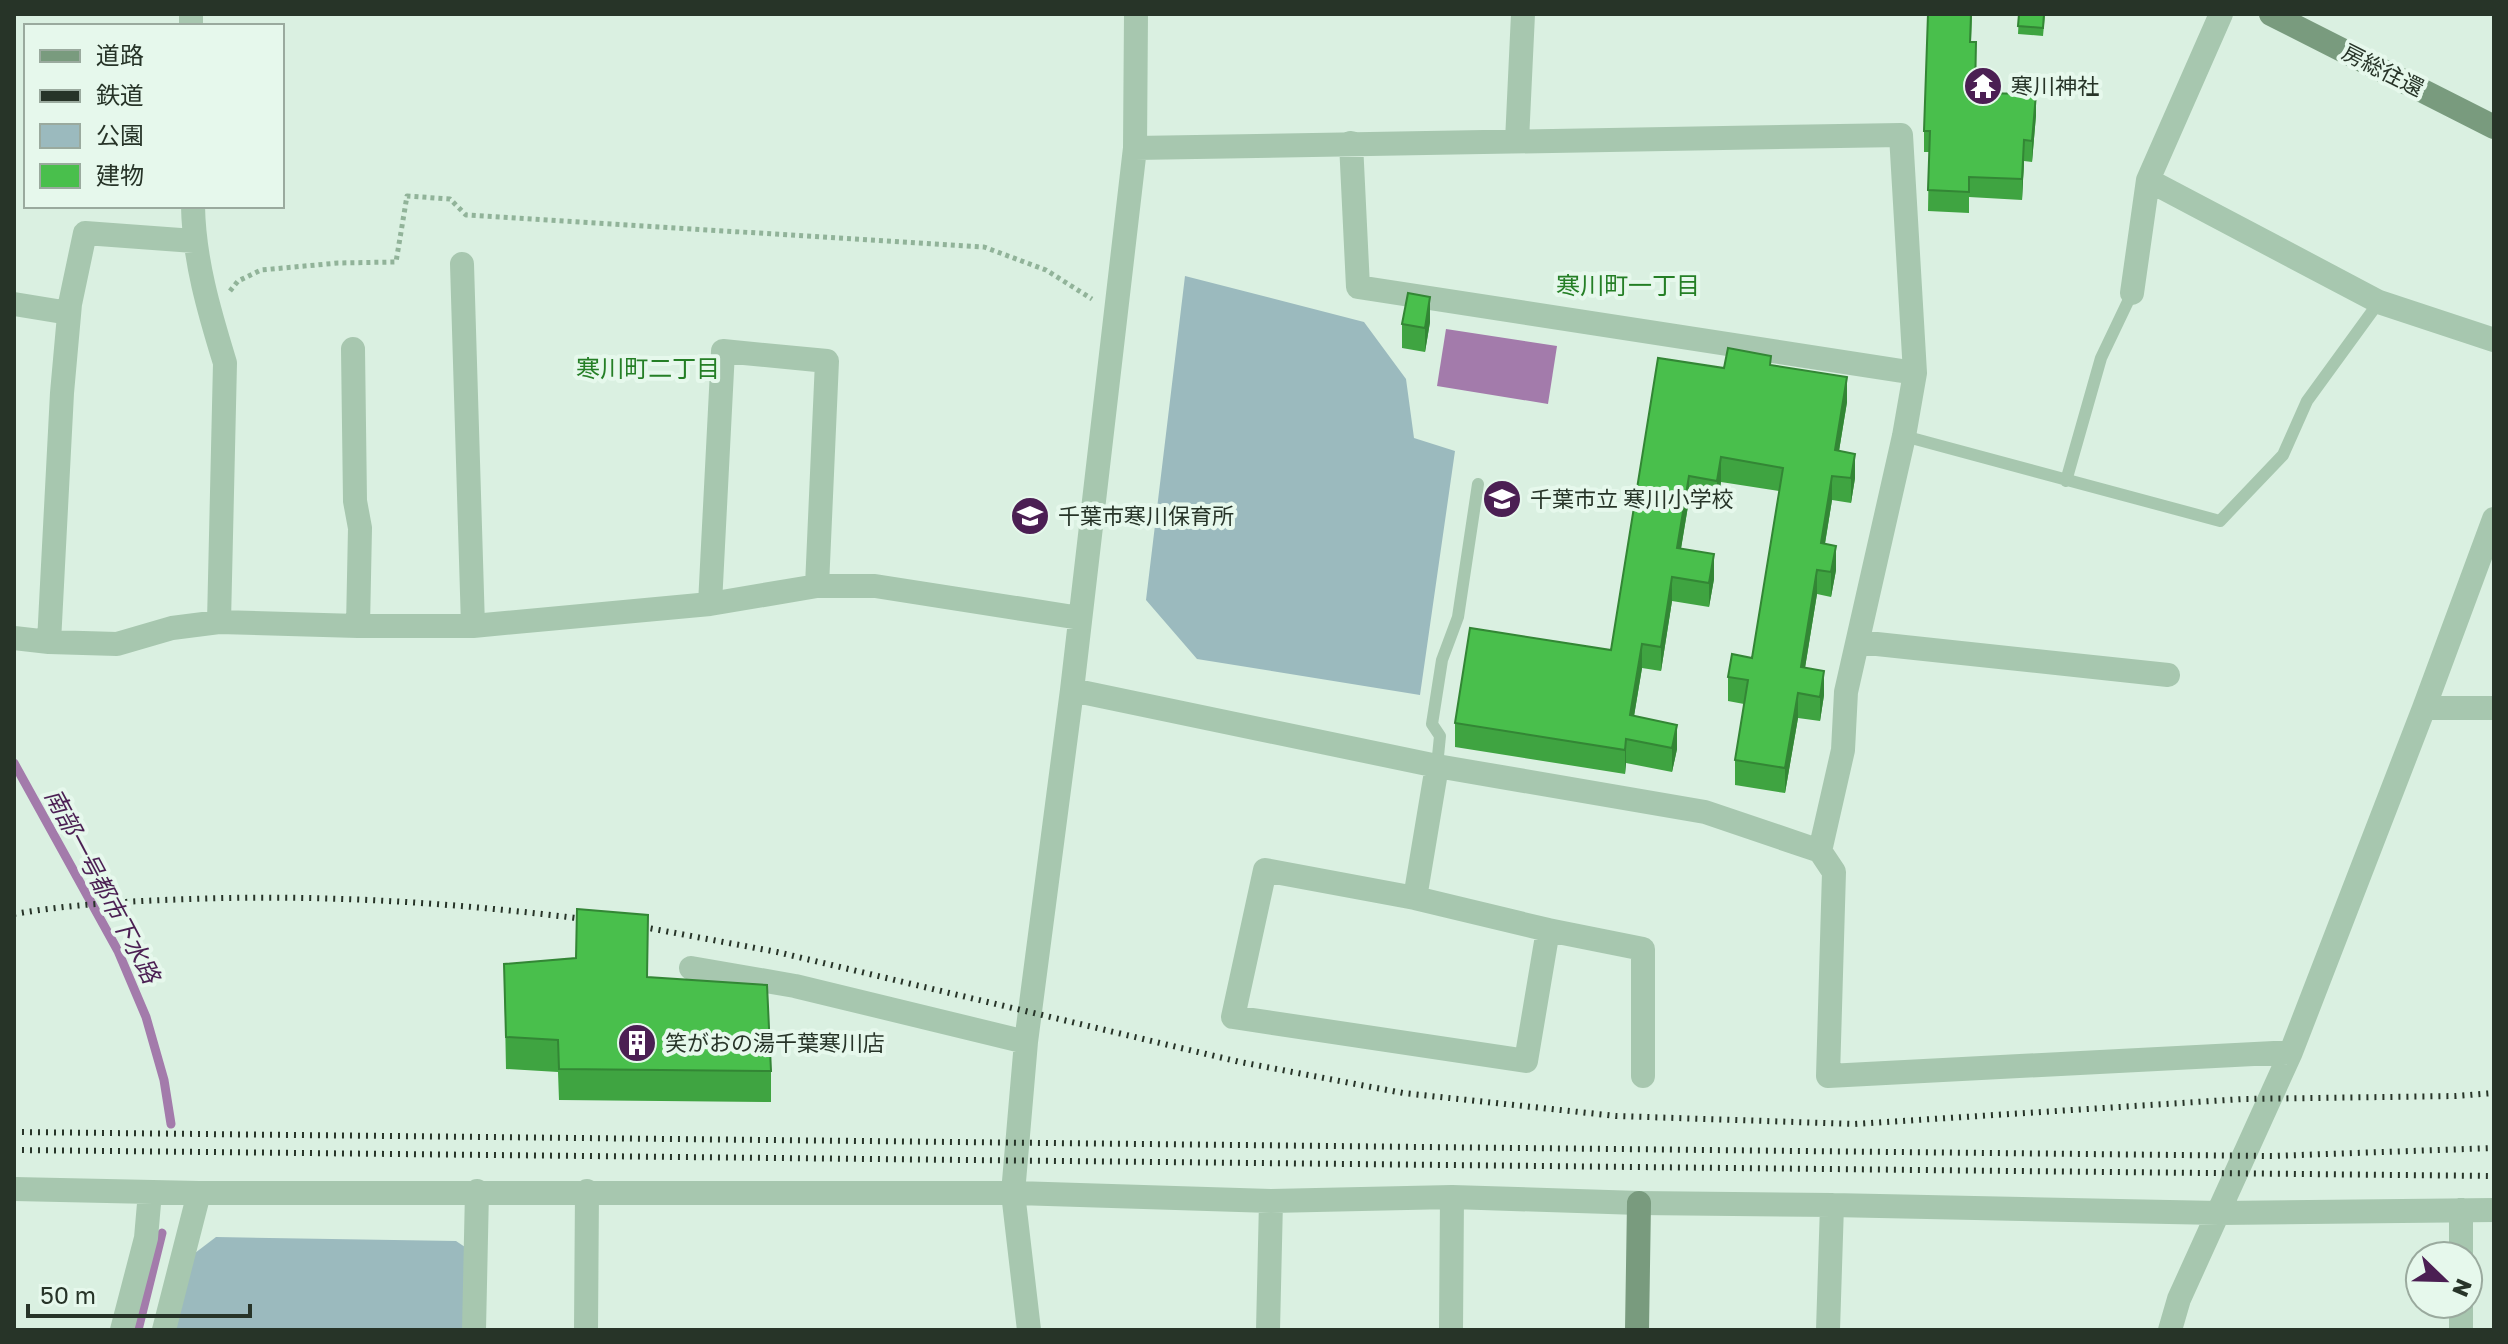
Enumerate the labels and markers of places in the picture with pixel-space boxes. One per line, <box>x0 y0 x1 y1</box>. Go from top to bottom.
temple icon: 寒川神社 <box>1962 65 2004 107</box>
place label: 寒川神社 <box>2011 72 2099 99</box>
school or university icon: 千葉市立 寒川小学校 <box>1481 478 1523 520</box>
place label: 千葉市立 寒川小学校 <box>1530 485 1734 512</box>
school or university icon: 千葉市寒川保育所 <box>1009 495 1051 537</box>
place label: 千葉市寒川保育所 <box>1058 502 1234 529</box>
building icon: 笑がおの湯千葉寒川店 <box>616 1022 658 1064</box>
place label: 笑がおの湯千葉寒川店 <box>665 1029 885 1056</box>

